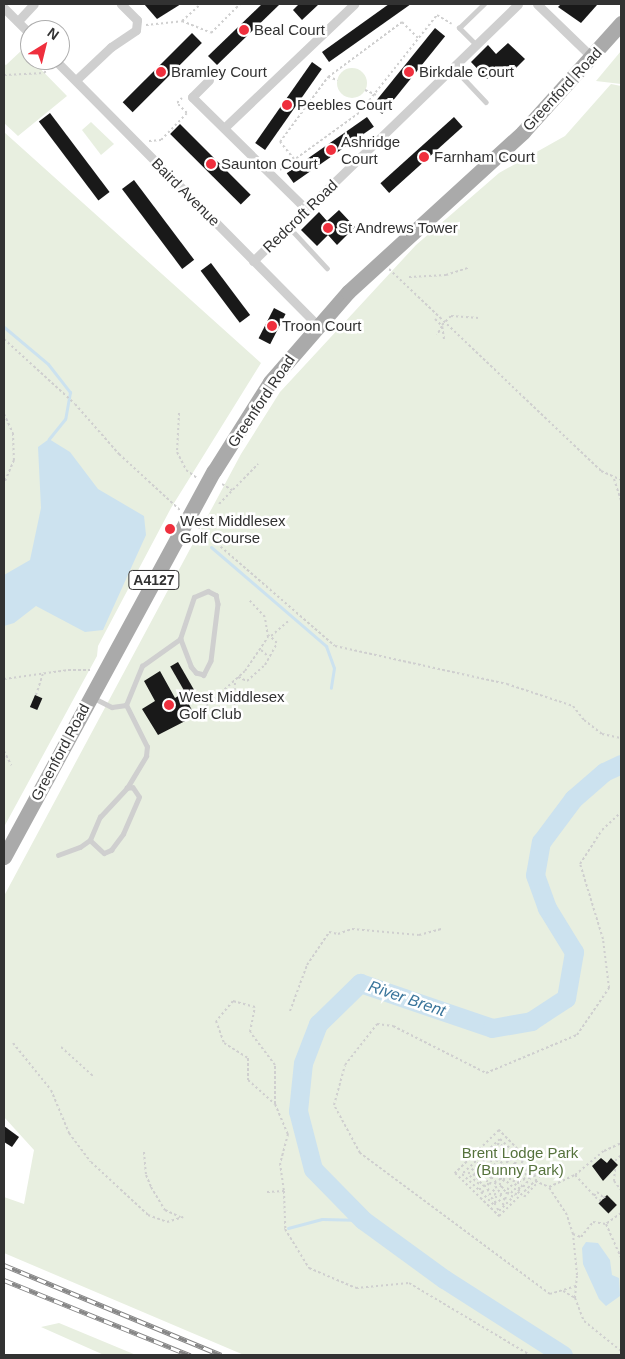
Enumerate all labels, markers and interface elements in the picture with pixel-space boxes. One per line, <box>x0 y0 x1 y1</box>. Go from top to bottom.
north arrow <box>20 20 70 70</box>
place label: Beal Court <box>254 21 325 39</box>
text: N <box>44 24 62 43</box>
marker: Beal Court <box>238 24 250 36</box>
street label: Greenford Road <box>519 44 605 134</box>
place label: Bramley Court <box>171 63 267 81</box>
place label: Birkdale Court <box>419 63 514 81</box>
marker: Bramley Court <box>155 66 167 78</box>
marker: Birkdale Court <box>403 66 415 78</box>
place label: Peebles Court <box>297 96 392 114</box>
marker: Peebles Court <box>281 99 293 111</box>
place label: Ashridge Court <box>341 132 400 167</box>
marker: Ashridge Court <box>325 144 337 156</box>
place label: Farnham Court <box>434 148 535 166</box>
marker: Farnham Court <box>418 151 430 163</box>
street label: Baird Avenue <box>148 154 224 230</box>
place label: Saunton Court <box>221 155 318 173</box>
marker: Saunton Court <box>205 158 217 170</box>
street label: Redcroft Road <box>259 176 341 256</box>
place label: St Andrews Tower <box>338 219 459 237</box>
marker: St Andrews Tower <box>322 222 334 234</box>
place label: Troon Court <box>282 317 361 335</box>
marker: Troon Court <box>266 320 278 332</box>
street label: Greenford Road <box>223 351 299 451</box>
place label: West Middlesex Golf Course <box>180 511 286 546</box>
marker: West Middlesex Golf Course <box>164 523 176 535</box>
road number: A4127 <box>128 568 180 592</box>
place label: West Middlesex Golf Club <box>179 687 285 722</box>
marker: West Middlesex Golf Club <box>163 699 175 711</box>
street label: Greenford Road <box>27 700 93 804</box>
water label: River Brent <box>366 977 448 1021</box>
park label: Brent Lodge Park (Bunny Park) <box>462 1143 578 1178</box>

